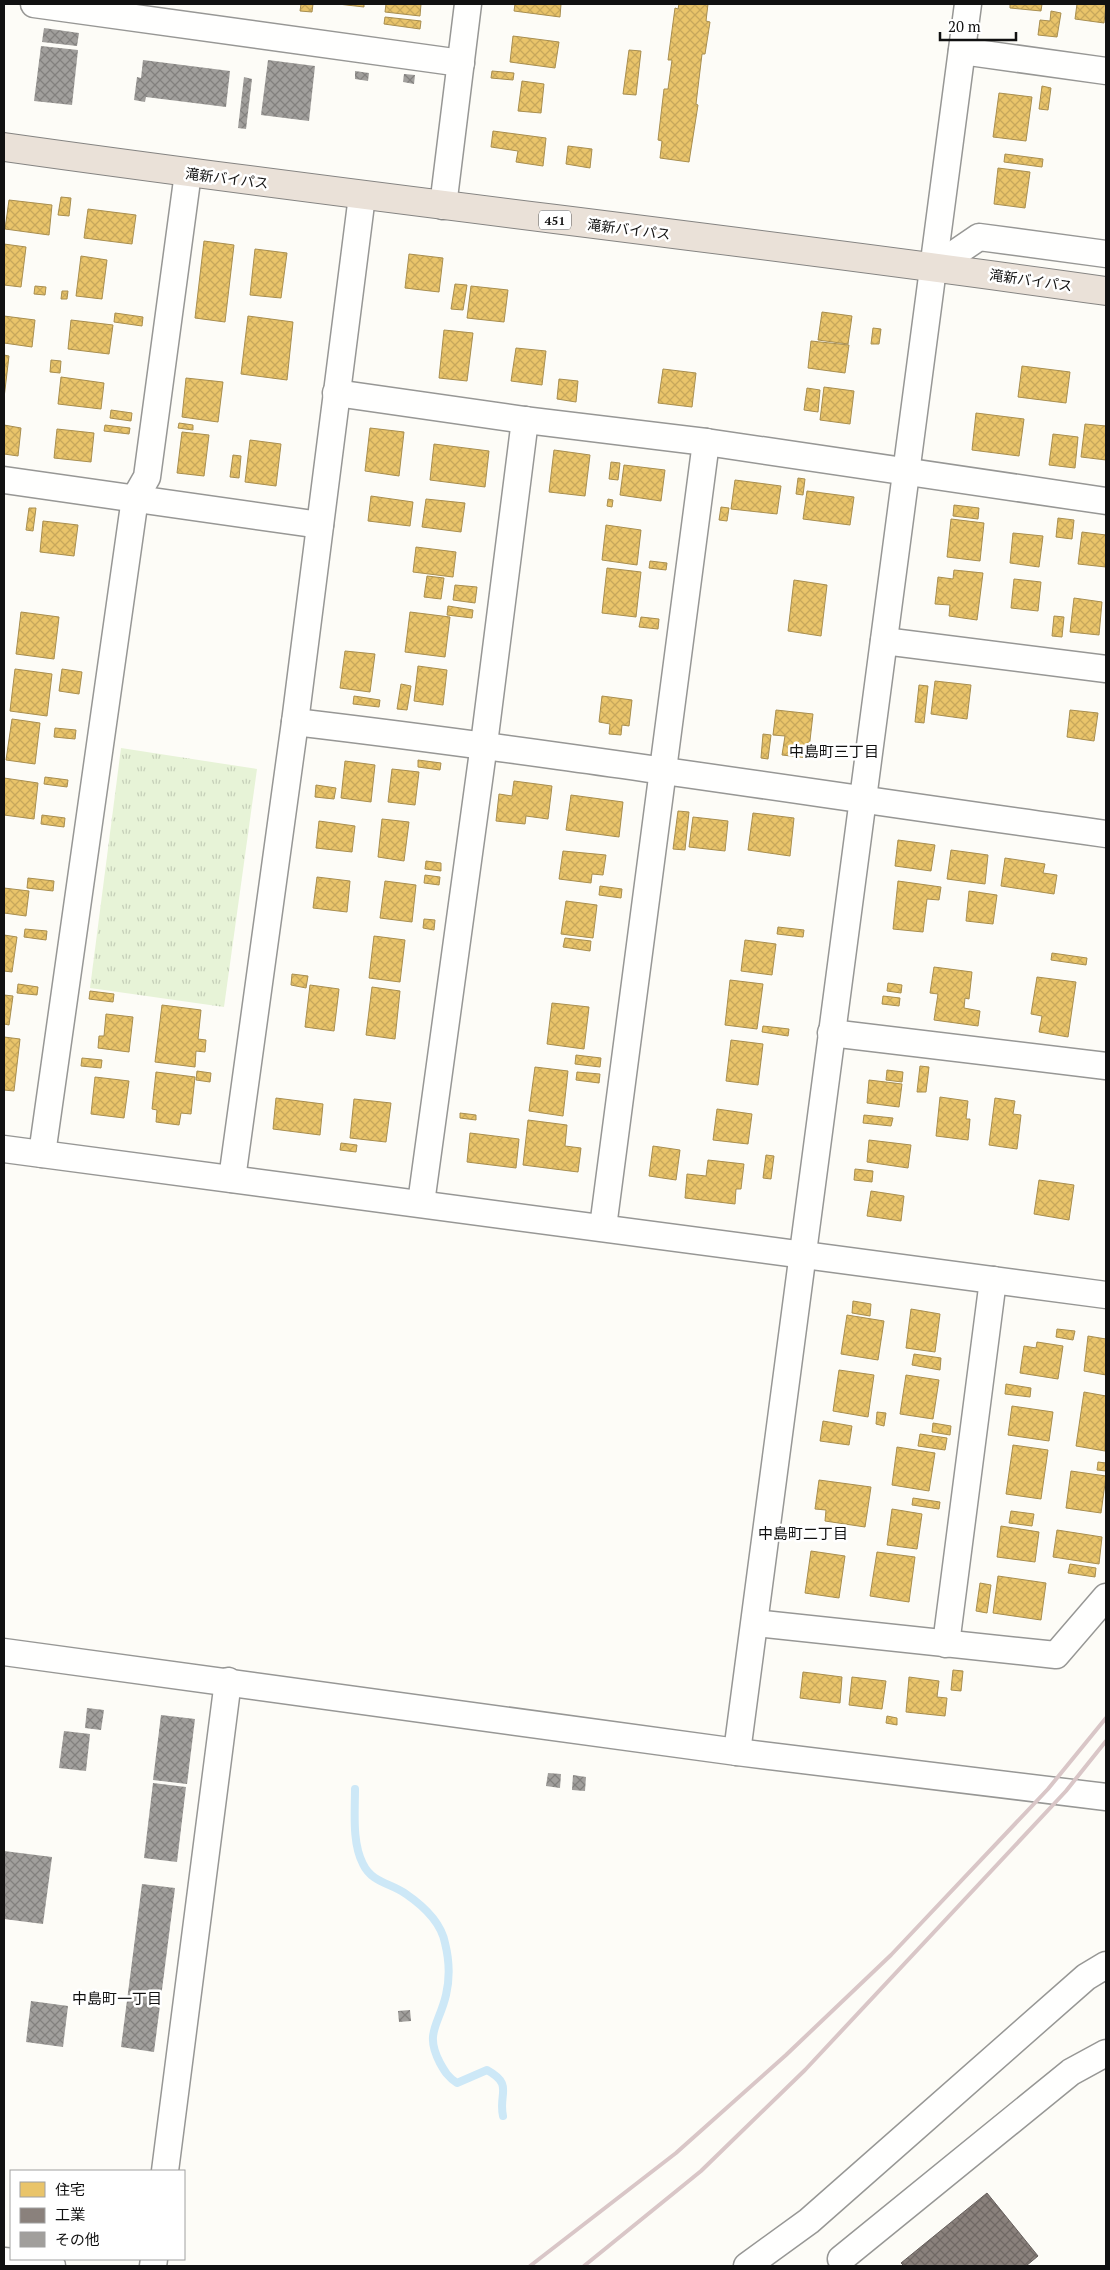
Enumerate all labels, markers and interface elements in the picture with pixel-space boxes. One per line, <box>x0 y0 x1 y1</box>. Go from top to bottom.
scale bar <box>940 10 1016 42</box>
text: 20 m <box>948 16 981 36</box>
street label: 滝新バイパス <box>184 163 270 193</box>
road number: 451 <box>539 210 571 230</box>
street label: 滝新バイパス <box>586 214 672 244</box>
street label: 滝新バイパス <box>988 265 1074 295</box>
district label: 中島町三丁目 <box>789 741 879 761</box>
district label: 中島町二丁目 <box>758 1523 848 1543</box>
district label: 中島町一丁目 <box>72 1988 162 2008</box>
legend <box>10 2170 185 2260</box>
text: 住宅 <box>55 2179 85 2199</box>
text: 工業 <box>55 2204 85 2224</box>
text: その他 <box>55 2229 100 2249</box>

